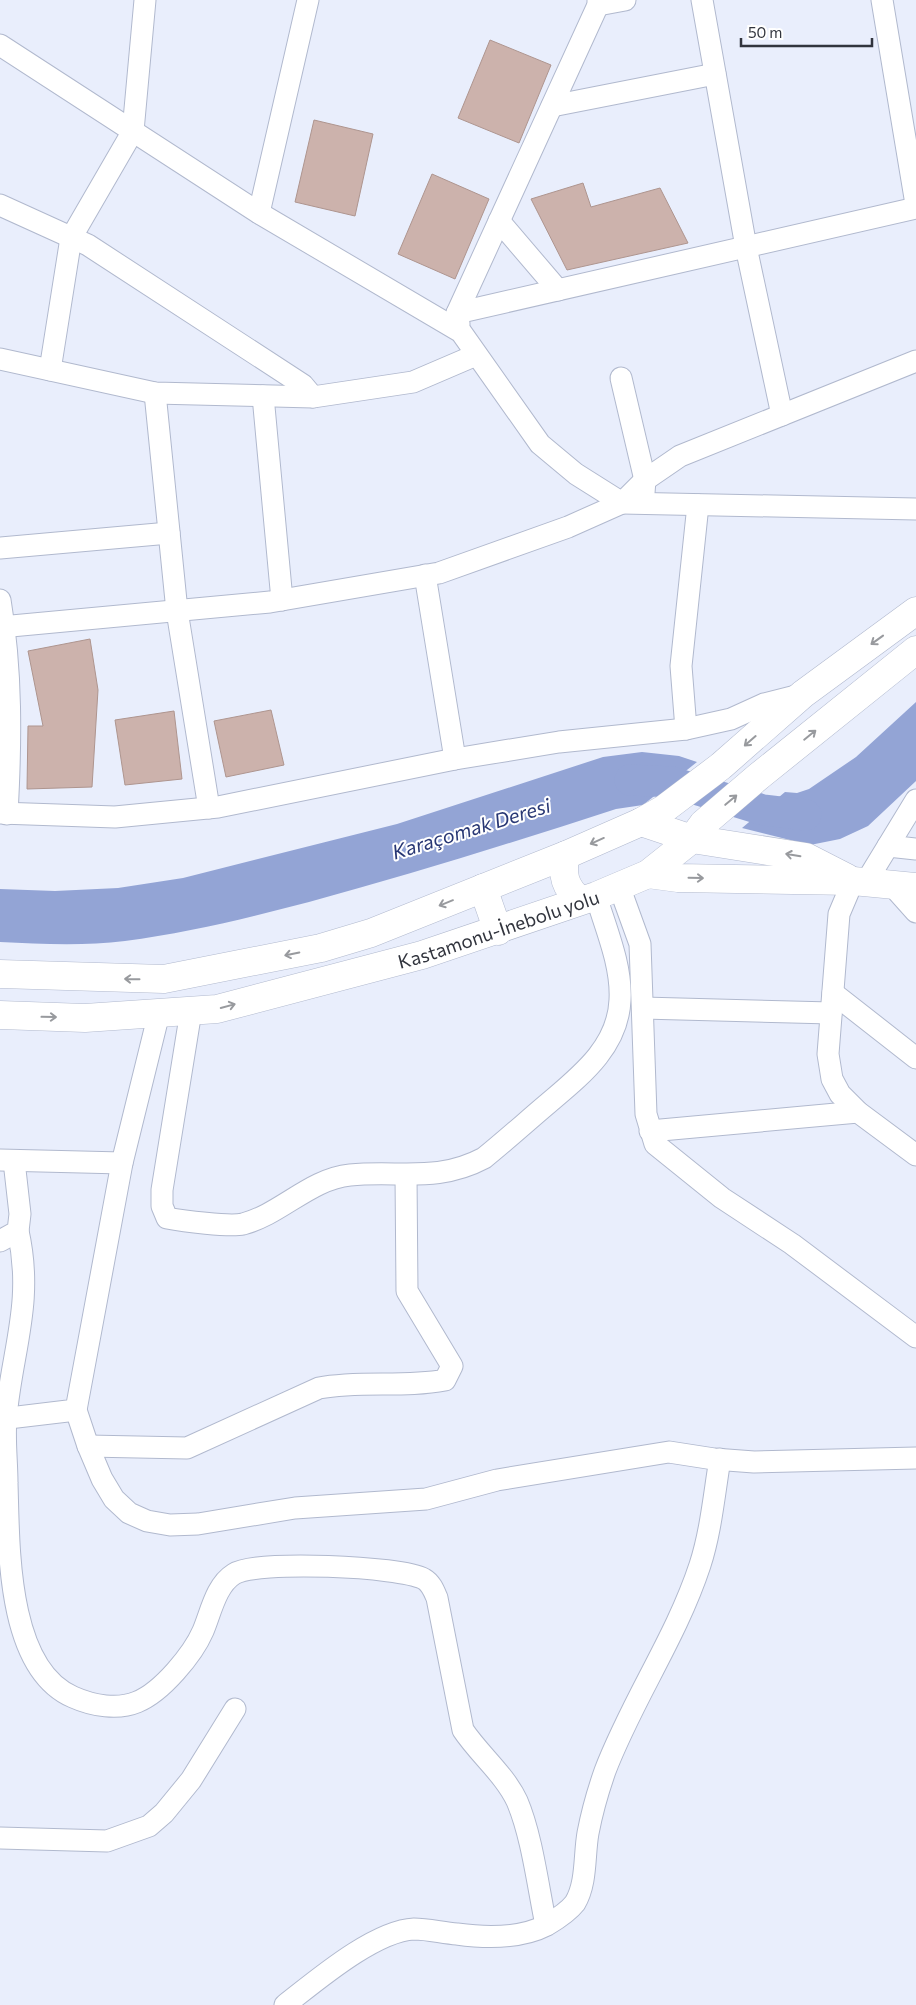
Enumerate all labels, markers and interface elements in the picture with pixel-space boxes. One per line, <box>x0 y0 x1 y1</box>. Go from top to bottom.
scale bar <box>741 15 872 47</box>
text: 50 m <box>748 23 782 41</box>
one-way arrow <box>871 634 884 645</box>
one-way arrow <box>803 729 816 740</box>
one-way arrow <box>743 735 756 747</box>
water label: Karaçomak Deresi <box>389 792 554 863</box>
one-way arrow <box>724 795 737 806</box>
one-way arrow <box>590 837 605 847</box>
one-way arrow <box>785 849 801 859</box>
one-way arrow <box>688 873 704 883</box>
street label: Kastamonu-İnebolu yolu <box>395 884 602 972</box>
one-way arrow <box>439 899 454 908</box>
one-way arrow <box>285 950 301 960</box>
one-way arrow <box>125 974 141 984</box>
one-way arrow <box>220 1001 236 1010</box>
one-way arrow <box>40 1012 56 1022</box>

